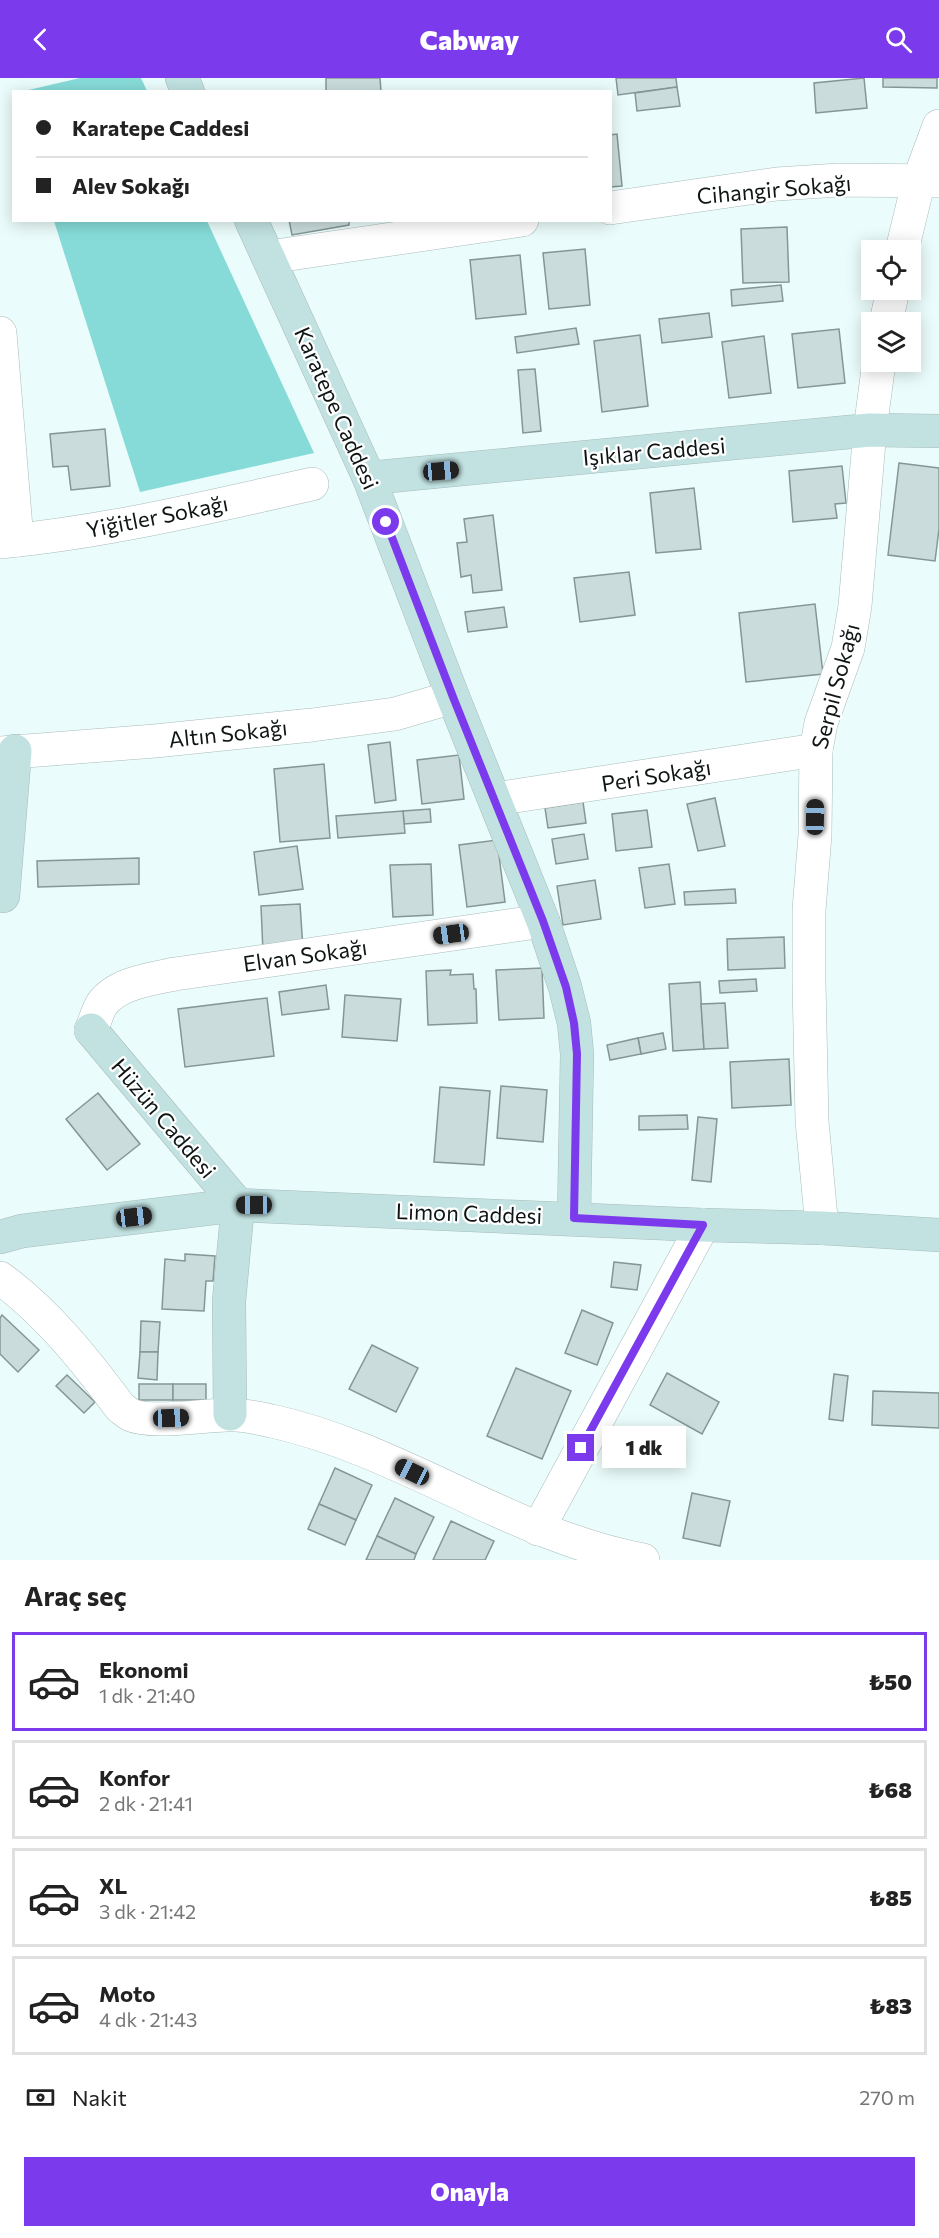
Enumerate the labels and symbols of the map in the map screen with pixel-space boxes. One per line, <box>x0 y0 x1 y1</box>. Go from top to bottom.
street label: Cihangir Sokağı <box>696 169 852 209</box>
street label: Karatepe Caddesi <box>289 323 385 493</box>
street label: Işıklar Caddesi <box>582 431 726 471</box>
car <box>422 460 460 482</box>
street label: Yiğitler Sokağı <box>84 489 230 543</box>
route start <box>372 508 399 535</box>
street label: Serpil Sokağı <box>805 620 865 752</box>
street label: Altın Sokağı <box>167 713 289 753</box>
street label: Peri Sokağı <box>599 753 713 797</box>
car <box>806 799 824 835</box>
car <box>432 923 470 945</box>
street label: Elvan Sokağı <box>241 933 369 977</box>
street label: Hüzün Caddesi <box>106 1053 222 1183</box>
car <box>236 1196 272 1214</box>
street label: Limon Caddesi <box>395 1197 543 1229</box>
car <box>115 1206 153 1228</box>
car <box>153 1408 189 1428</box>
callout: 1 dk <box>602 1427 686 1469</box>
route end <box>567 1434 594 1461</box>
car <box>392 1456 432 1488</box>

